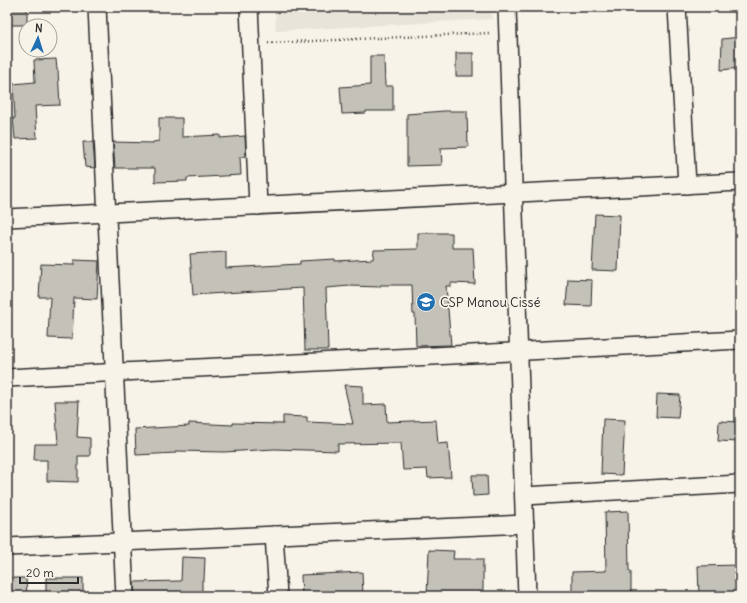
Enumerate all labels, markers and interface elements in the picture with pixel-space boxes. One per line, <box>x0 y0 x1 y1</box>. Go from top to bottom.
north arrow <box>18 18 58 58</box>
text: N <box>34 21 43 35</box>
school or university icon: CSP Manou Cissé <box>415 291 437 313</box>
place label: CSP Manou Cissé <box>440 294 540 311</box>
scale bar <box>20 559 78 585</box>
text: 20 m <box>26 565 54 580</box>

